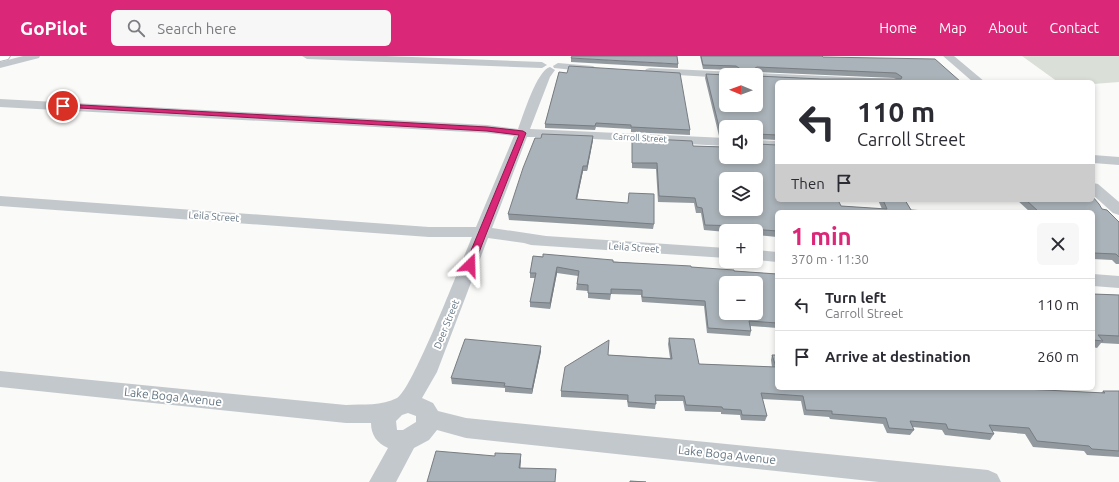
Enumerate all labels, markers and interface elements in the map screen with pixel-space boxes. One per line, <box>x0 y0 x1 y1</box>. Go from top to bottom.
search box <box>111 10 391 46</box>
text: GoPilot <box>20 17 87 39</box>
icon: search <box>125 17 147 39</box>
text: Search here <box>157 20 237 37</box>
text: Home <box>879 20 917 36</box>
text: Map <box>939 20 967 36</box>
text: About <box>989 20 1028 36</box>
text: Contact <box>1050 20 1099 36</box>
north arrow <box>719 68 763 112</box>
map controls <box>719 68 763 320</box>
pin <box>46 89 80 123</box>
icon: arrive <box>52 95 74 117</box>
icon: left <box>791 96 843 148</box>
text: 110 m <box>857 96 935 127</box>
button: sound <box>719 120 763 164</box>
text: Carroll Street <box>857 129 965 149</box>
street label: Carroll Street <box>613 132 668 144</box>
button: layers <box>719 172 763 216</box>
icon: arrive <box>833 172 855 194</box>
text: Then <box>791 175 825 192</box>
street label: Leila Street <box>188 209 240 224</box>
text: 1 min <box>791 223 852 250</box>
button: close <box>1037 223 1079 265</box>
button: + <box>719 224 763 268</box>
street label: Leila Street <box>608 240 660 255</box>
position arrow <box>449 244 491 286</box>
text: 370 m · 11:30 <box>791 252 869 266</box>
button: − <box>719 276 763 320</box>
text: Turn left <box>825 289 886 306</box>
icon: left <box>791 294 813 316</box>
text: 110 m <box>1037 296 1079 313</box>
street label: Deer Street <box>432 298 461 350</box>
text: Carroll Street <box>825 306 903 320</box>
icon: arrive <box>791 346 813 368</box>
text: Arrive at destination <box>825 348 971 365</box>
text: 260 m <box>1037 348 1079 365</box>
street label: Lake Boga Avenue <box>123 385 223 408</box>
street label: Lake Boga Avenue <box>677 443 777 466</box>

